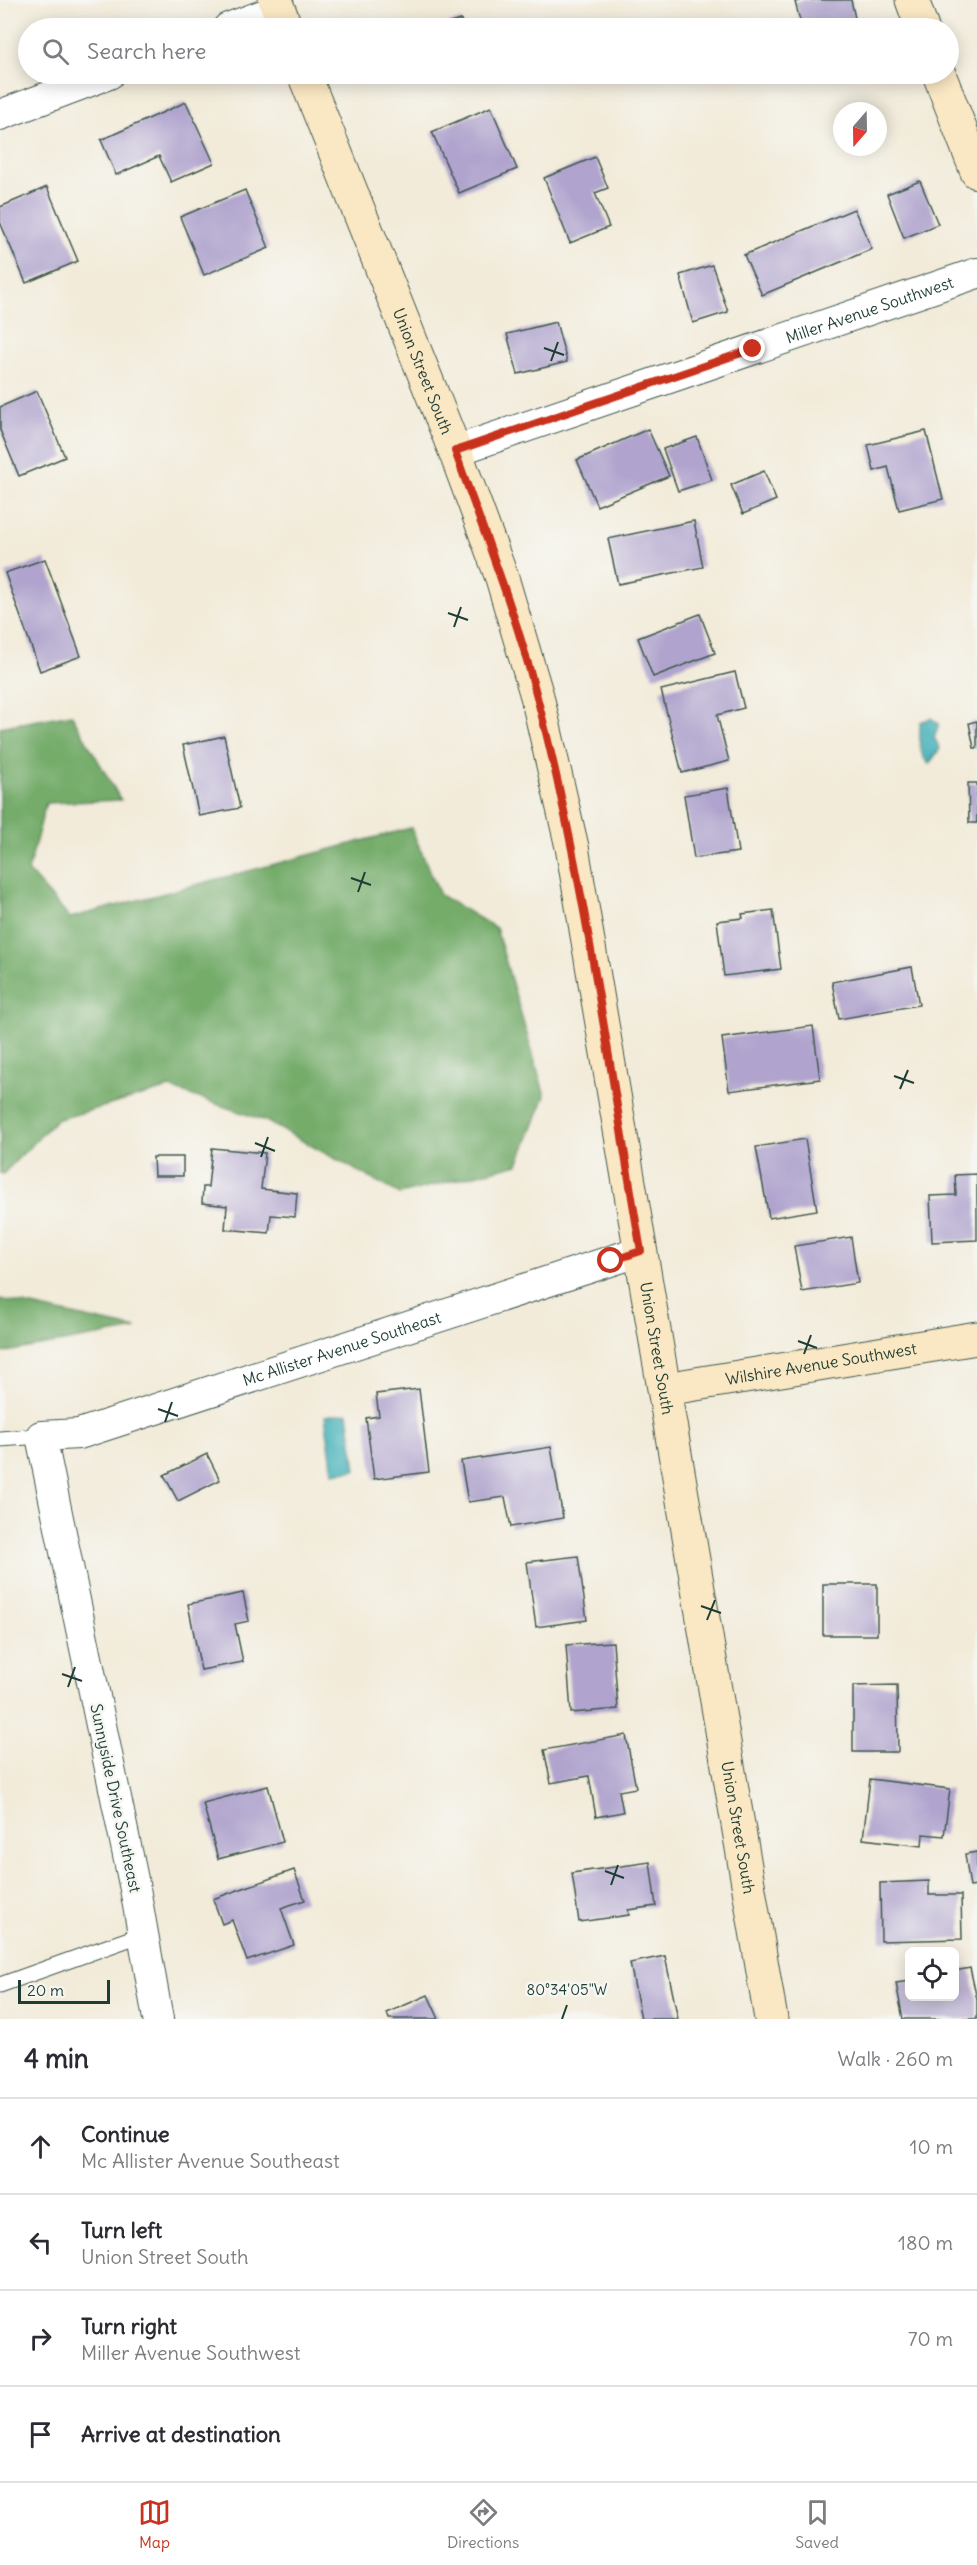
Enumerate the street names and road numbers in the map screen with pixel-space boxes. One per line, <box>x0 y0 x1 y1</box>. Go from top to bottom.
street label: Miller Avenue Southwest <box>783 272 957 347</box>
street label: Union Street South <box>389 305 457 437</box>
street label: Union Street South <box>636 1280 678 1416</box>
street label: Mc Allister Avenue Southeast <box>240 1307 444 1390</box>
street label: Wilshire Avenue Southwest <box>724 1338 919 1389</box>
street label: Sunnyside Drive Southeast <box>86 1702 146 1895</box>
street label: Union Street South <box>717 1760 760 1895</box>

